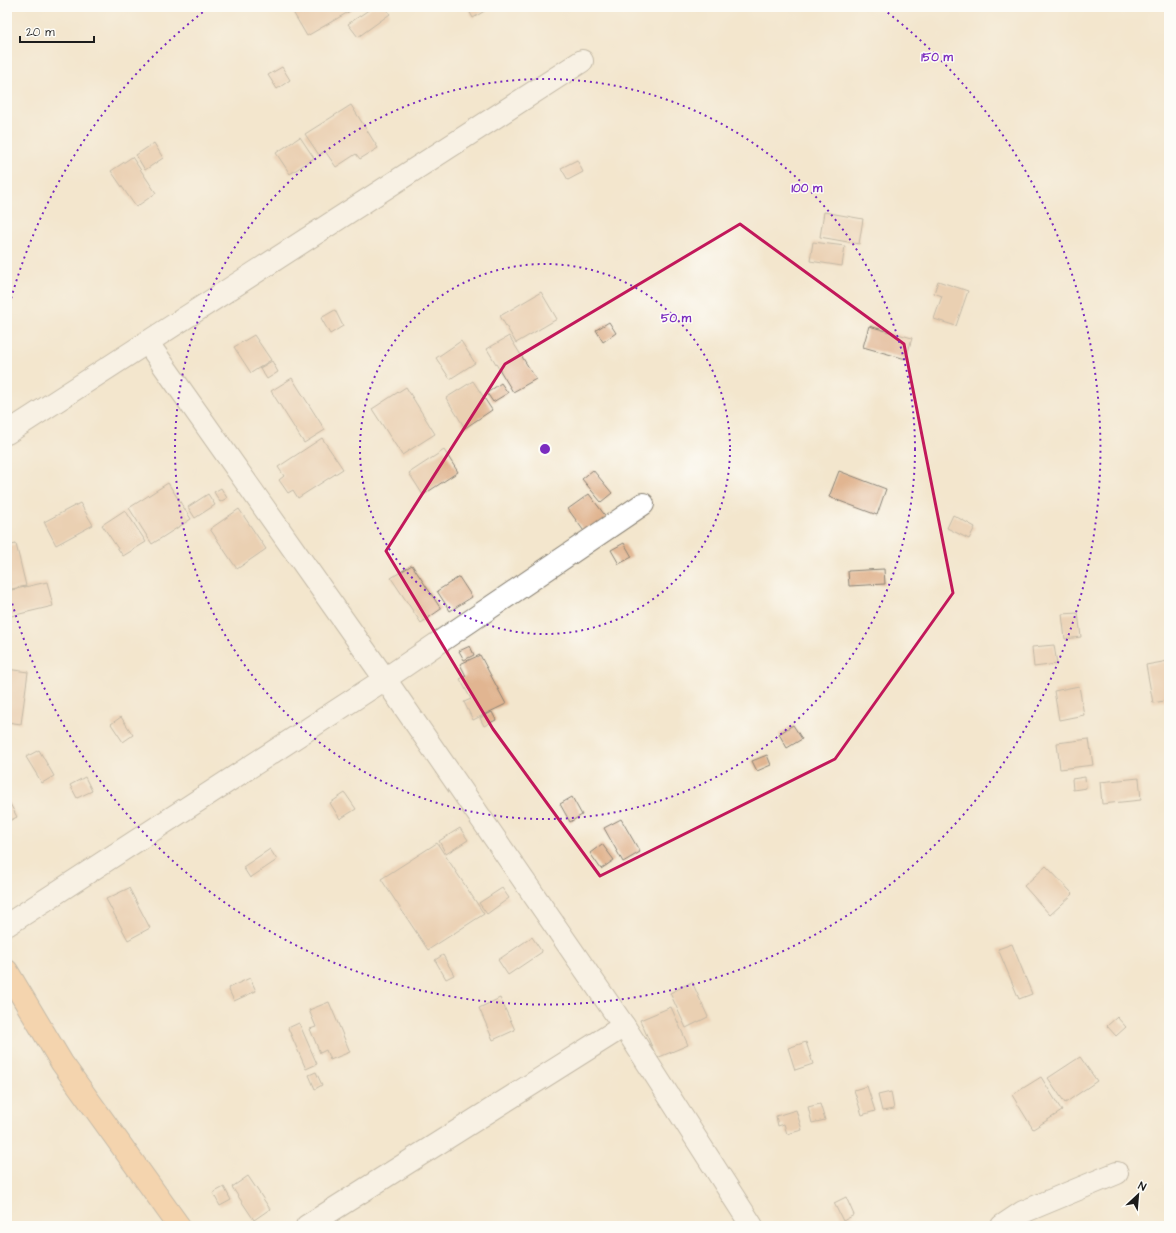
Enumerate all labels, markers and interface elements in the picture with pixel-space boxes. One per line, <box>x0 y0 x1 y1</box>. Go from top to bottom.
scale bar <box>20 18 94 44</box>
text: 20 m <box>26 24 55 41</box>
text: 150 m <box>921 49 954 66</box>
text: 100 m <box>792 180 823 197</box>
text: 50 m <box>661 310 692 327</box>
centre of rings <box>538 442 552 456</box>
north arrow <box>1118 1175 1158 1215</box>
text: N <box>1136 1178 1149 1195</box>

